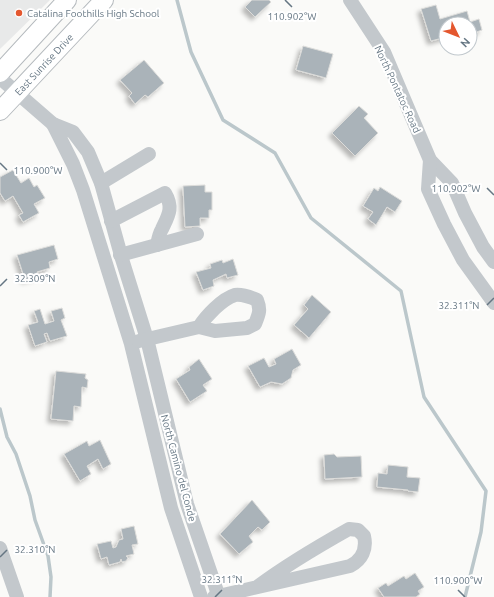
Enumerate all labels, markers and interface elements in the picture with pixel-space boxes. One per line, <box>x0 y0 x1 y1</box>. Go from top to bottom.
marker: Catalina Foothills High School <box>14 8 24 18</box>
place label: Catalina Foothills High School <box>27 8 160 19</box>
text: 110.902°W <box>268 11 316 22</box>
north arrow <box>438 16 478 56</box>
street label: East Sunrise Drive <box>13 32 76 98</box>
text: N <box>458 36 473 50</box>
street label: North Pontatoc Road <box>372 44 423 135</box>
text: 110.900°W <box>14 165 62 176</box>
text: 110.902°W <box>432 183 480 194</box>
text: 32.309°N <box>14 273 56 284</box>
text: 32.311°N <box>438 300 480 311</box>
street label: North Camino del Conde <box>159 413 198 523</box>
text: 32.310°N <box>14 544 56 555</box>
text: 32.311°N <box>201 574 243 585</box>
text: 110.900°W <box>434 575 482 586</box>

